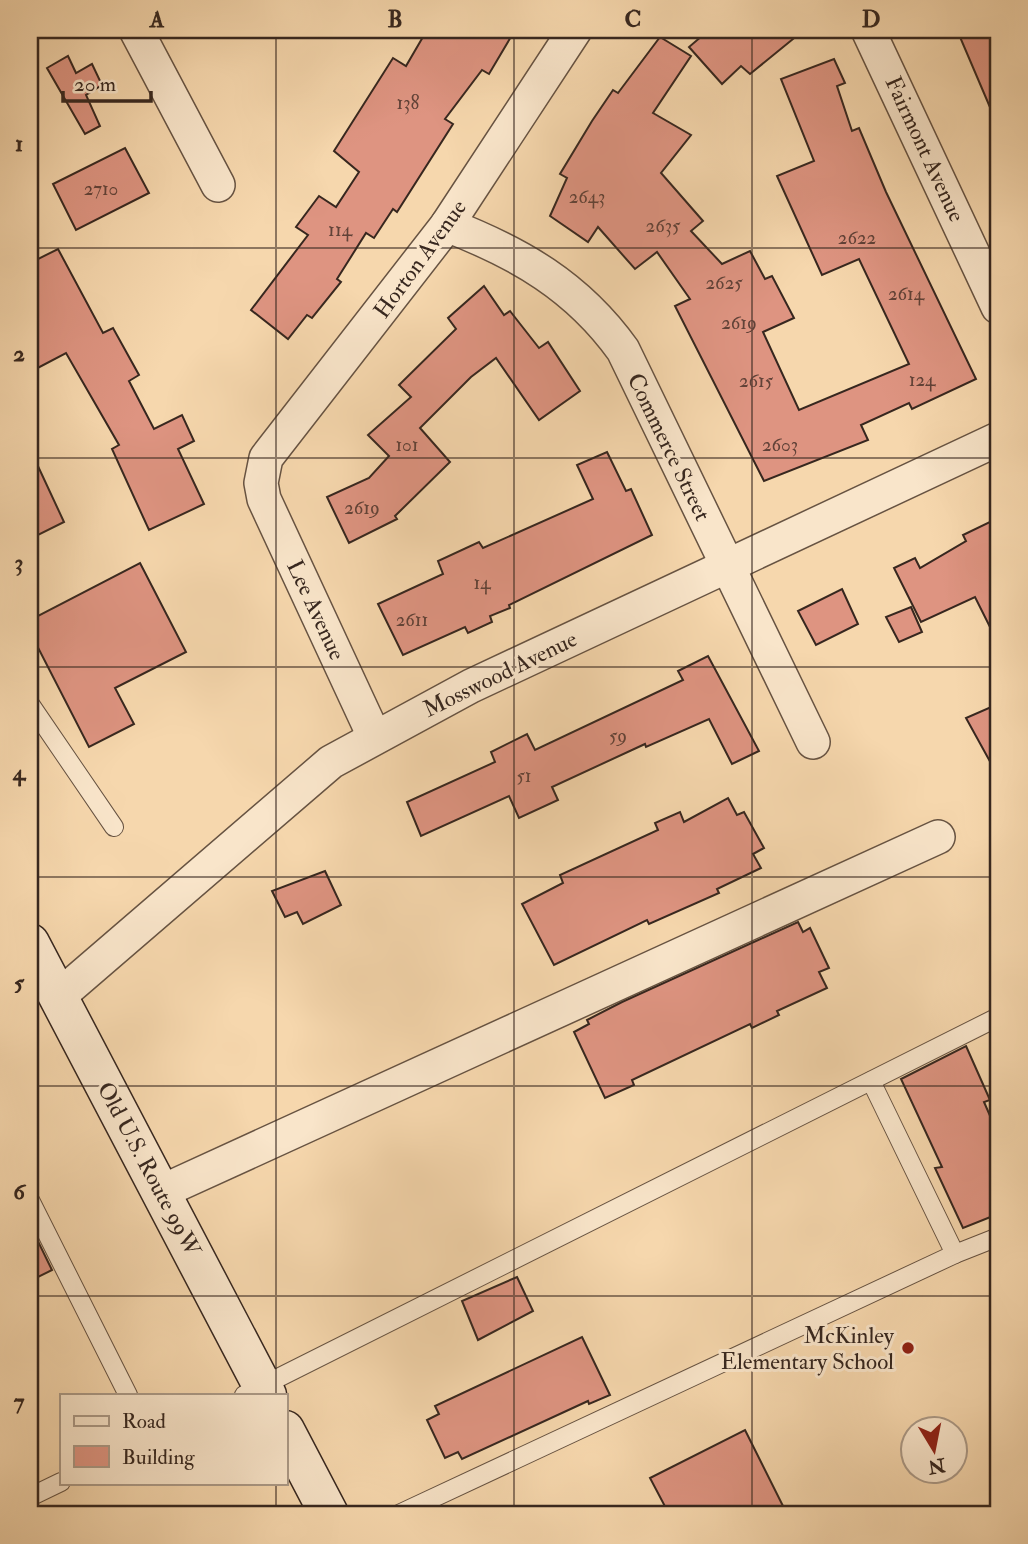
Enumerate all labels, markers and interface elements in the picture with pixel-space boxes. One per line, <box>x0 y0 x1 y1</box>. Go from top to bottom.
text: A <box>149 5 165 34</box>
text: B <box>387 5 403 34</box>
text: C <box>625 5 641 34</box>
text: D <box>862 5 880 34</box>
scale bar <box>63 60 150 104</box>
text: 20 m <box>74 71 116 98</box>
street label: Fairmont Avenue <box>879 72 972 227</box>
house number: 138 <box>397 91 420 115</box>
text: 1 <box>15 129 23 158</box>
house number: 2710 <box>84 177 118 201</box>
house number: 2643 <box>569 185 605 209</box>
street label: Horton Avenue <box>367 194 473 324</box>
house number: 2635 <box>646 214 681 238</box>
house number: 114 <box>328 218 353 242</box>
house number: 2622 <box>838 226 876 250</box>
house number: 2625 <box>705 271 743 295</box>
house number: 2614 <box>888 282 925 306</box>
house number: 2619 <box>721 311 757 335</box>
text: 2 <box>13 339 25 368</box>
street label: Commerce Street <box>621 368 717 526</box>
house number: 124 <box>909 368 936 392</box>
house number: 2615 <box>739 369 774 393</box>
house number: 101 <box>395 433 419 457</box>
house number: 2603 <box>762 433 798 457</box>
house number: 2619 <box>344 496 380 520</box>
text: 3 <box>15 548 23 577</box>
street label: Lee Avenue <box>280 555 352 665</box>
house number: 14 <box>473 571 491 595</box>
house number: 2611 <box>396 608 428 632</box>
street label: Mosswood Avenue <box>418 624 582 724</box>
house number: 59 <box>609 724 627 748</box>
text: 4 <box>12 758 27 787</box>
house number: 51 <box>516 764 532 788</box>
text: 5 <box>14 968 25 997</box>
street label: Old U.S. Route 99W <box>91 1077 208 1263</box>
text: 6 <box>13 1177 27 1206</box>
place label: McKinley Elementary School <box>720 1321 895 1376</box>
marker: McKinley Elementary School <box>900 1340 916 1356</box>
text: 7 <box>14 1387 25 1416</box>
legend <box>60 1394 287 1484</box>
text: Road <box>122 1408 167 1435</box>
north arrow <box>898 1414 968 1484</box>
text: Building <box>122 1444 195 1471</box>
text: N <box>925 1452 948 1479</box>

